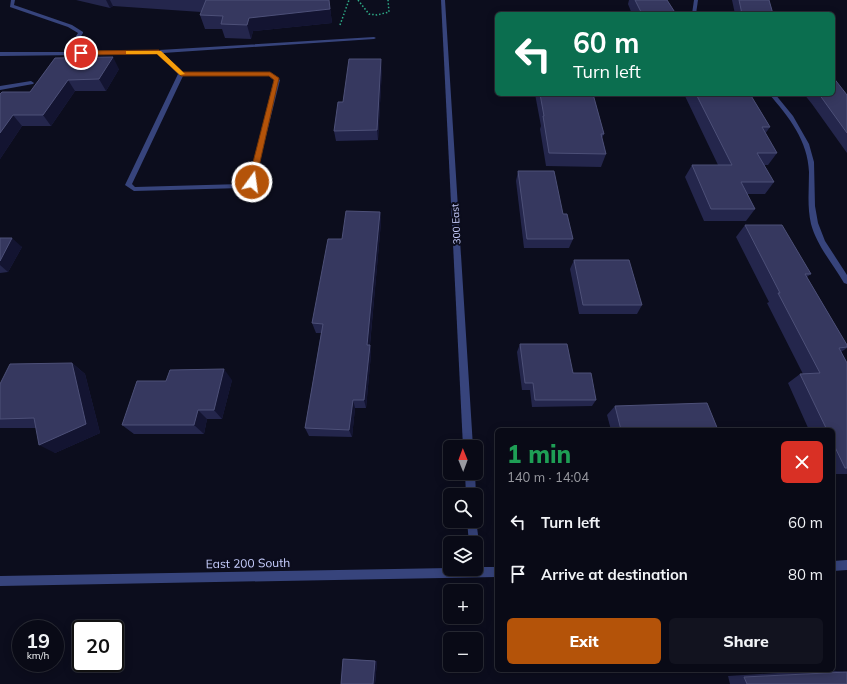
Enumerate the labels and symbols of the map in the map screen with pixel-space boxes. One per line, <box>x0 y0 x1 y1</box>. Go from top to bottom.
pin <box>64 36 98 70</box>
position arrow <box>231 161 273 203</box>
street label: 300 East <box>448 203 464 245</box>
north arrow <box>443 440 483 480</box>
street label: East 200 South <box>206 555 290 571</box>
speed limit sign: 20 <box>72 620 124 672</box>

